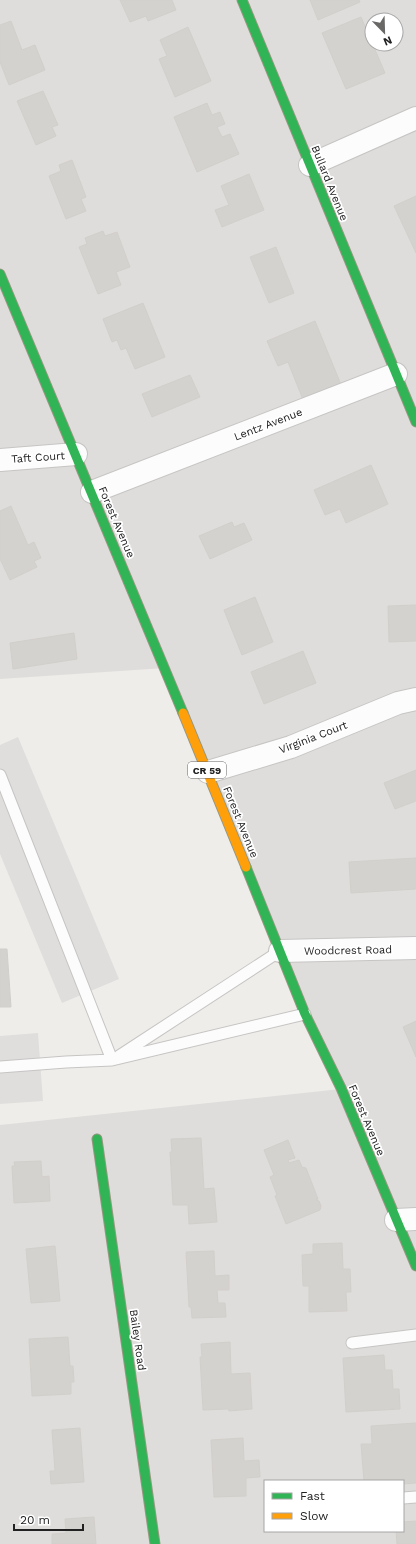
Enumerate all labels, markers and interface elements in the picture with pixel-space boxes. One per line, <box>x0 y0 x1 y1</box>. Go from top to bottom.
north arrow <box>364 12 404 52</box>
text: N <box>381 33 394 48</box>
street label: Bullard Avenue <box>308 143 351 223</box>
street label: Lentz Avenue <box>232 405 304 443</box>
street label: Taft Court <box>11 449 66 466</box>
street label: Forest Avenue <box>96 485 137 560</box>
street label: Virginia Court <box>277 718 350 756</box>
road number: CR 59 <box>188 762 226 778</box>
street label: Forest Avenue <box>220 785 261 860</box>
street label: Woodcrest Road <box>304 943 392 958</box>
street label: Forest Avenue <box>346 1083 387 1158</box>
street label: Bailey Road <box>127 1309 148 1372</box>
legend <box>264 1480 404 1532</box>
text: Fast <box>300 1489 325 1503</box>
scale bar <box>14 1506 83 1532</box>
text: Slow <box>300 1509 328 1523</box>
text: 20 m <box>20 1513 50 1527</box>

